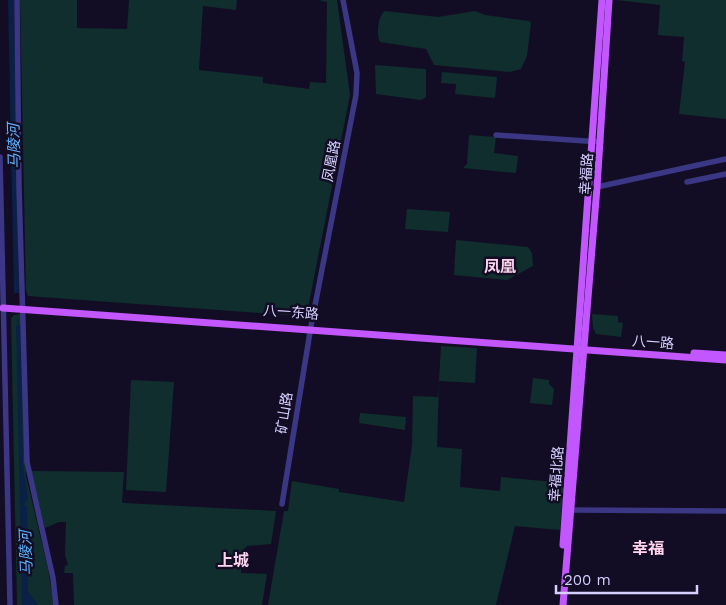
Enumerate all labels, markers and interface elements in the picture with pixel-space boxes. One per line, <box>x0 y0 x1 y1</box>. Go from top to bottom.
water label: 马陵河 <box>5 120 23 169</box>
street label: 凤凰路 <box>319 139 343 183</box>
street label: 幸福路 <box>577 152 595 196</box>
district label: 凤凰 <box>484 257 516 276</box>
street label: 八一东路 <box>263 302 319 322</box>
street label: 八一路 <box>631 333 675 351</box>
street label: 矿山路 <box>273 391 295 435</box>
street label: 幸福北路 <box>546 446 566 502</box>
water label: 马陵河 <box>16 527 36 576</box>
district label: 幸福 <box>632 539 664 558</box>
district label: 上城 <box>217 551 249 570</box>
scale bar <box>556 562 697 594</box>
text: 200 m <box>564 571 611 589</box>

